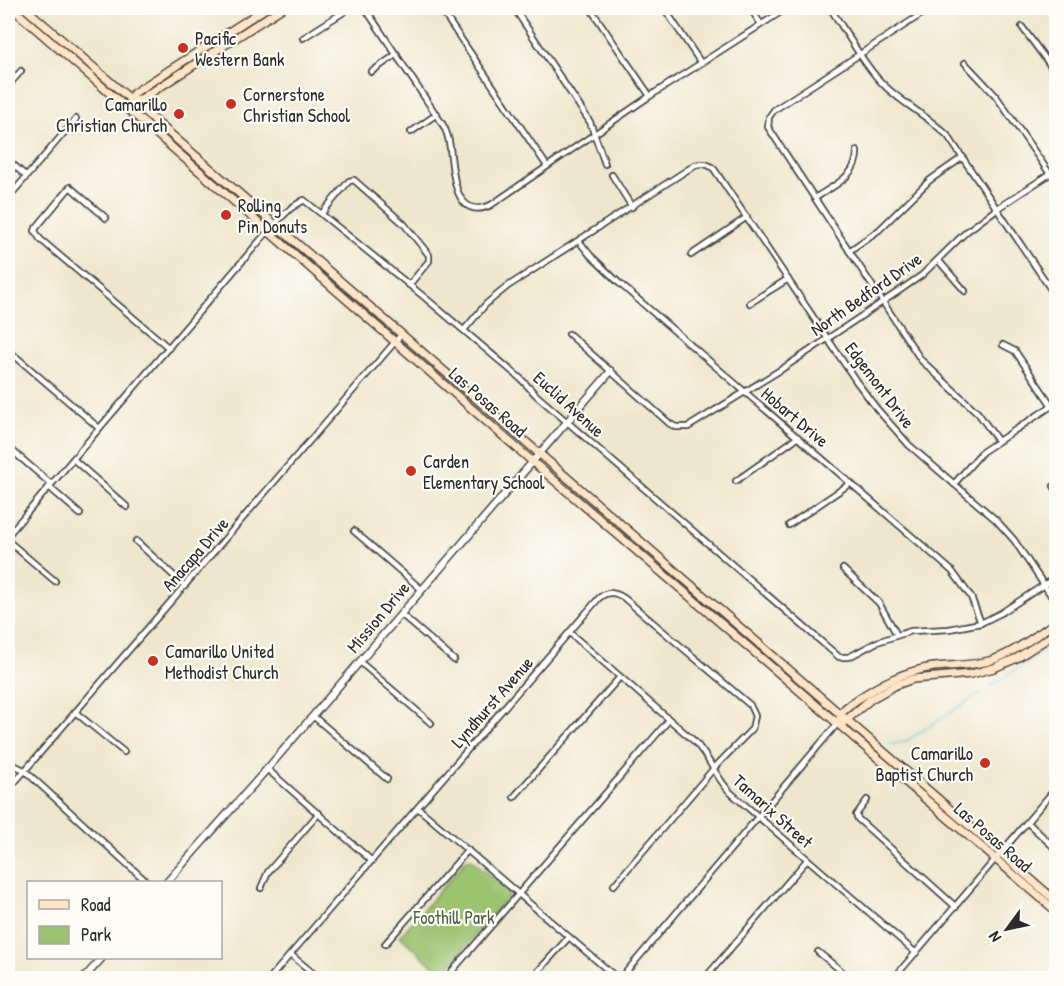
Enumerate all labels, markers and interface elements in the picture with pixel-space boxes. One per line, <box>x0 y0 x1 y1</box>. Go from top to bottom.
place label: Pacific Western Bank <box>195 26 285 72</box>
marker: Pacific Western Bank <box>176 41 190 55</box>
place label: Cornerstone Christian School <box>243 82 350 128</box>
place label: Camarillo Christian Church <box>56 92 167 138</box>
marker: Cornerstone Christian School <box>224 97 238 111</box>
marker: Camarillo Christian Church <box>172 107 186 121</box>
place label: Rolling Pin Donuts <box>238 193 307 239</box>
marker: Rolling Pin Donuts <box>219 208 233 222</box>
street label: North Bedford Drive <box>805 246 927 342</box>
street label: Edgemont Drive <box>839 337 921 433</box>
street label: Las Posas Road <box>444 361 532 443</box>
street label: Euclid Avenue <box>528 365 610 443</box>
street label: Hobart Drive <box>756 381 834 453</box>
place label: Carden Elementary School <box>423 449 545 495</box>
marker: Carden Elementary School <box>404 464 418 478</box>
street label: Anacapa Drive <box>156 512 234 596</box>
street label: Mission Drive <box>341 576 415 658</box>
place label: Camarillo United Methodist Church <box>165 639 279 685</box>
street label: Lyndhurst Avenue <box>445 651 539 753</box>
marker: Camarillo United Methodist Church <box>146 654 160 668</box>
place label: Camarillo Baptist Church <box>876 741 973 787</box>
marker: Camarillo Baptist Church <box>978 756 992 770</box>
street label: Tamarix Street <box>728 768 819 854</box>
street label: Las Posas Road <box>949 796 1037 878</box>
legend <box>27 881 222 959</box>
text: Road <box>81 892 111 917</box>
north arrow <box>977 899 1037 959</box>
park label: Foothill Park <box>412 905 495 930</box>
text: Park <box>81 922 112 947</box>
text: N <box>983 927 1006 947</box>

